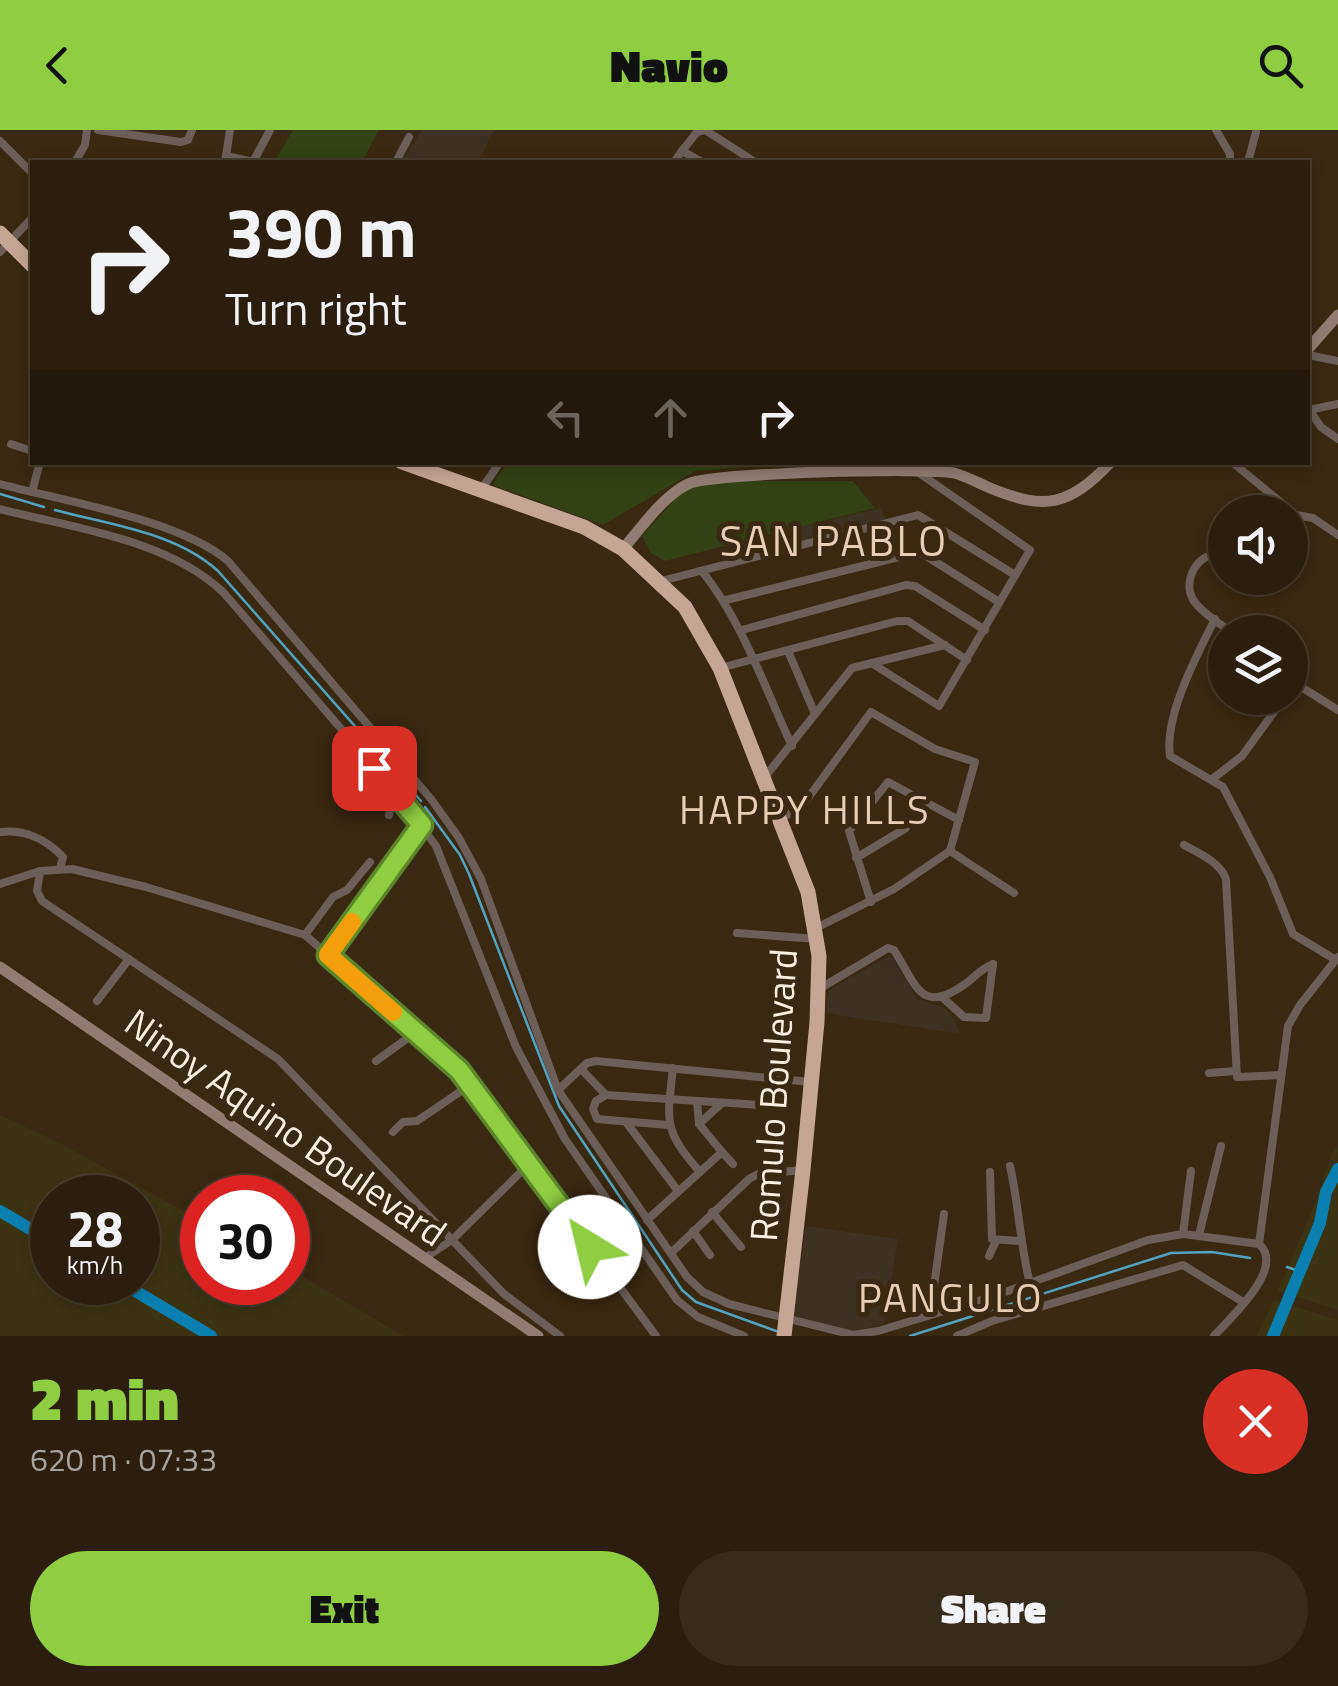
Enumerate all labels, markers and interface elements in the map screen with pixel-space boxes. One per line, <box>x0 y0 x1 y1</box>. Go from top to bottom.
text: Navio <box>610 31 728 99</box>
icon: back <box>30 38 85 93</box>
icon: search <box>1253 38 1308 93</box>
text: 390 m <box>225 178 417 284</box>
icon: right <box>60 200 190 330</box>
text: Turn right <box>225 274 407 342</box>
icon: left <box>538 390 593 445</box>
icon: ahead <box>643 390 698 445</box>
icon: right <box>748 390 803 445</box>
map controls <box>1208 495 1308 715</box>
button: sound <box>1208 495 1308 595</box>
district label: SAN PABLO <box>719 508 949 572</box>
button: layers <box>1208 615 1308 715</box>
pin <box>332 726 417 811</box>
icon: arrive <box>347 741 402 796</box>
district label: HAPPY HILLS <box>679 779 931 840</box>
street label: Romulo Boulevard <box>734 947 812 1243</box>
street label: Ninoy Aquino Boulevard <box>113 994 459 1260</box>
speed limit sign: 30 <box>180 1175 310 1305</box>
text: 28 <box>67 1190 123 1266</box>
position arrow <box>538 1195 642 1299</box>
text: km/h <box>67 1246 123 1284</box>
district label: PANGULO <box>858 1267 1044 1328</box>
text: 2 min <box>30 1352 179 1443</box>
button: close <box>1203 1369 1308 1474</box>
text: 620 m · 07:33 <box>30 1435 217 1483</box>
button: Exit <box>30 1551 659 1666</box>
button: Share <box>679 1551 1308 1666</box>

